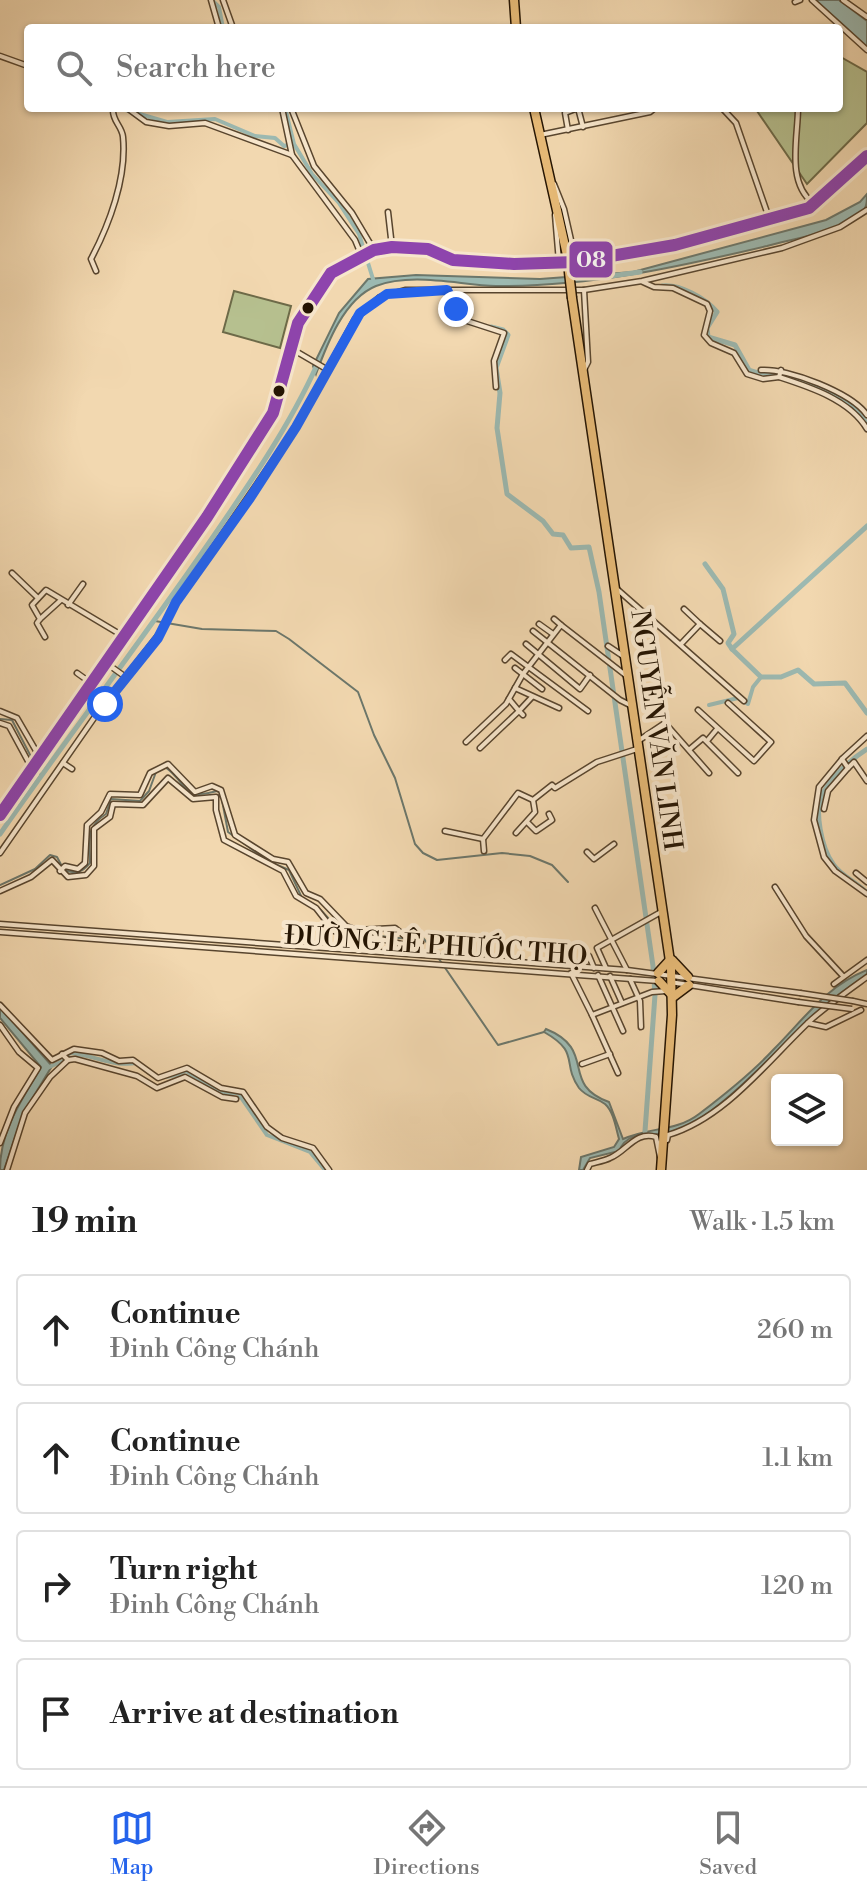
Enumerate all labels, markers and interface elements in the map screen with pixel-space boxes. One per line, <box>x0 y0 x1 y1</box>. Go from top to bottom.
search box <box>24 24 843 112</box>
icon: search <box>52 46 96 90</box>
text: Search here <box>116 49 276 87</box>
line badge: 08 <box>568 240 614 279</box>
text: 08 <box>576 247 606 274</box>
route end <box>438 291 474 327</box>
unlabelled marker <box>300 300 316 316</box>
unlabelled marker <box>271 383 287 399</box>
street label: NGUYỄN VĂN LINH <box>623 607 694 853</box>
route start <box>87 686 123 722</box>
street label: ĐƯỜNG LÊ PHƯỚC THỌ <box>284 917 588 973</box>
map controls <box>771 1074 843 1146</box>
button: layers <box>771 1074 843 1146</box>
text: 19 min <box>32 1201 137 1243</box>
text: Walk · 1.5 km <box>690 1206 835 1238</box>
text: Continue <box>110 1295 241 1333</box>
icon: ahead <box>34 1308 78 1352</box>
text: 260 m <box>757 1314 833 1346</box>
text: Đinh Công Chánh <box>110 1333 319 1365</box>
text: Continue <box>110 1423 241 1461</box>
icon: ahead <box>34 1436 78 1480</box>
text: 1.1 km <box>762 1442 833 1474</box>
text: Đinh Công Chánh <box>110 1461 319 1493</box>
text: Turn right <box>110 1551 257 1589</box>
icon: right <box>34 1564 78 1608</box>
text: 120 m <box>761 1570 833 1602</box>
text: Đinh Công Chánh <box>110 1589 319 1621</box>
icon: arrive <box>34 1692 78 1736</box>
text: Arrive at destination <box>110 1695 399 1733</box>
tab: Map <box>110 1806 154 1881</box>
tab: Directions <box>374 1806 480 1881</box>
tab: Saved <box>699 1806 757 1881</box>

